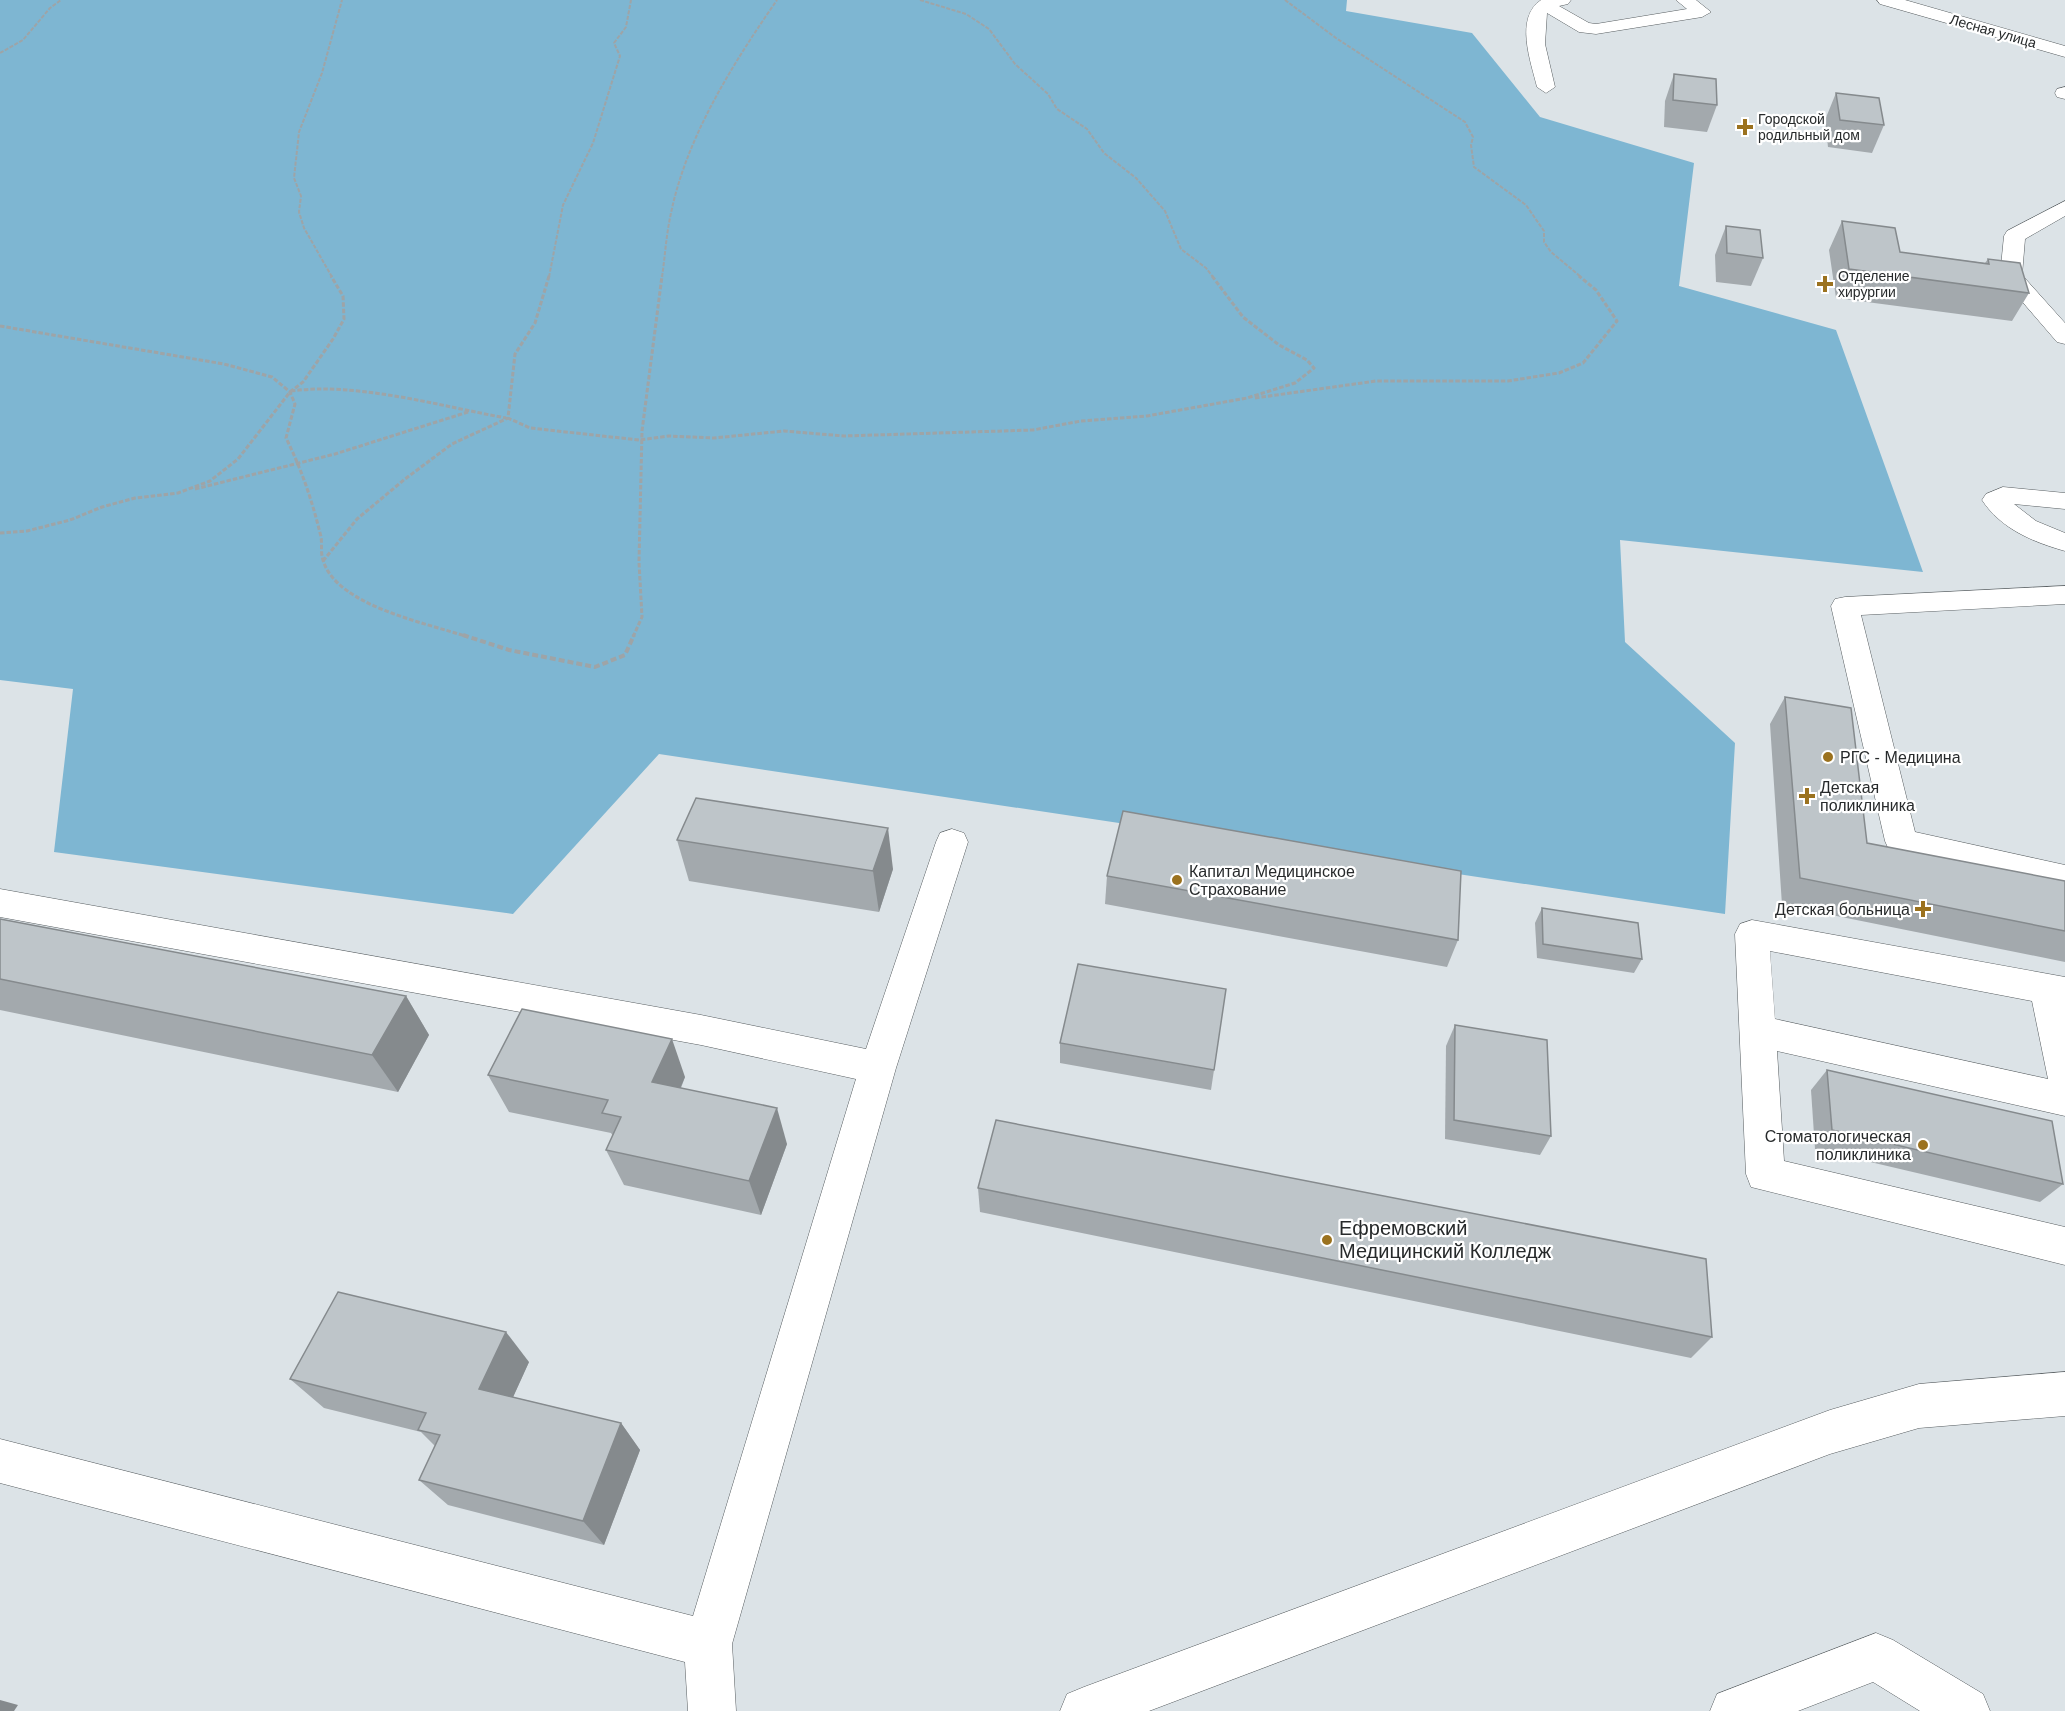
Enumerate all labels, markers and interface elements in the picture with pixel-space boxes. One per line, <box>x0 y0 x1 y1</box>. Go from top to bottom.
street label: Лесная улица <box>1948 11 2038 51</box>
place label: Городской родильный дом <box>1758 111 1860 143</box>
marker: Городской родильный дом <box>1736 118 1754 136</box>
place label: Отделение хирургии <box>1838 268 1910 300</box>
marker: Отделение хирургии <box>1816 275 1834 293</box>
place label: РГС - Медицина <box>1840 749 1961 766</box>
marker: РГС - Медицина <box>1821 750 1835 764</box>
place label: Детская поликлиника <box>1820 779 1915 814</box>
marker: Детская поликлиника <box>1798 787 1816 805</box>
place label: Капитал Медицинское Страхование <box>1189 863 1355 898</box>
marker: Капитал Медицинское Страхование <box>1170 873 1184 887</box>
marker: Детская больница <box>1914 900 1932 918</box>
place label: Детская больница <box>1775 901 1910 918</box>
place label: Стоматологическая поликлиника <box>1765 1128 1911 1163</box>
marker: Стоматологическая поликлиника <box>1916 1138 1930 1152</box>
place label: Ефремовский Медицинский Колледж <box>1339 1217 1552 1262</box>
marker: Ефремовский Медицинский Колледж <box>1320 1233 1334 1247</box>

